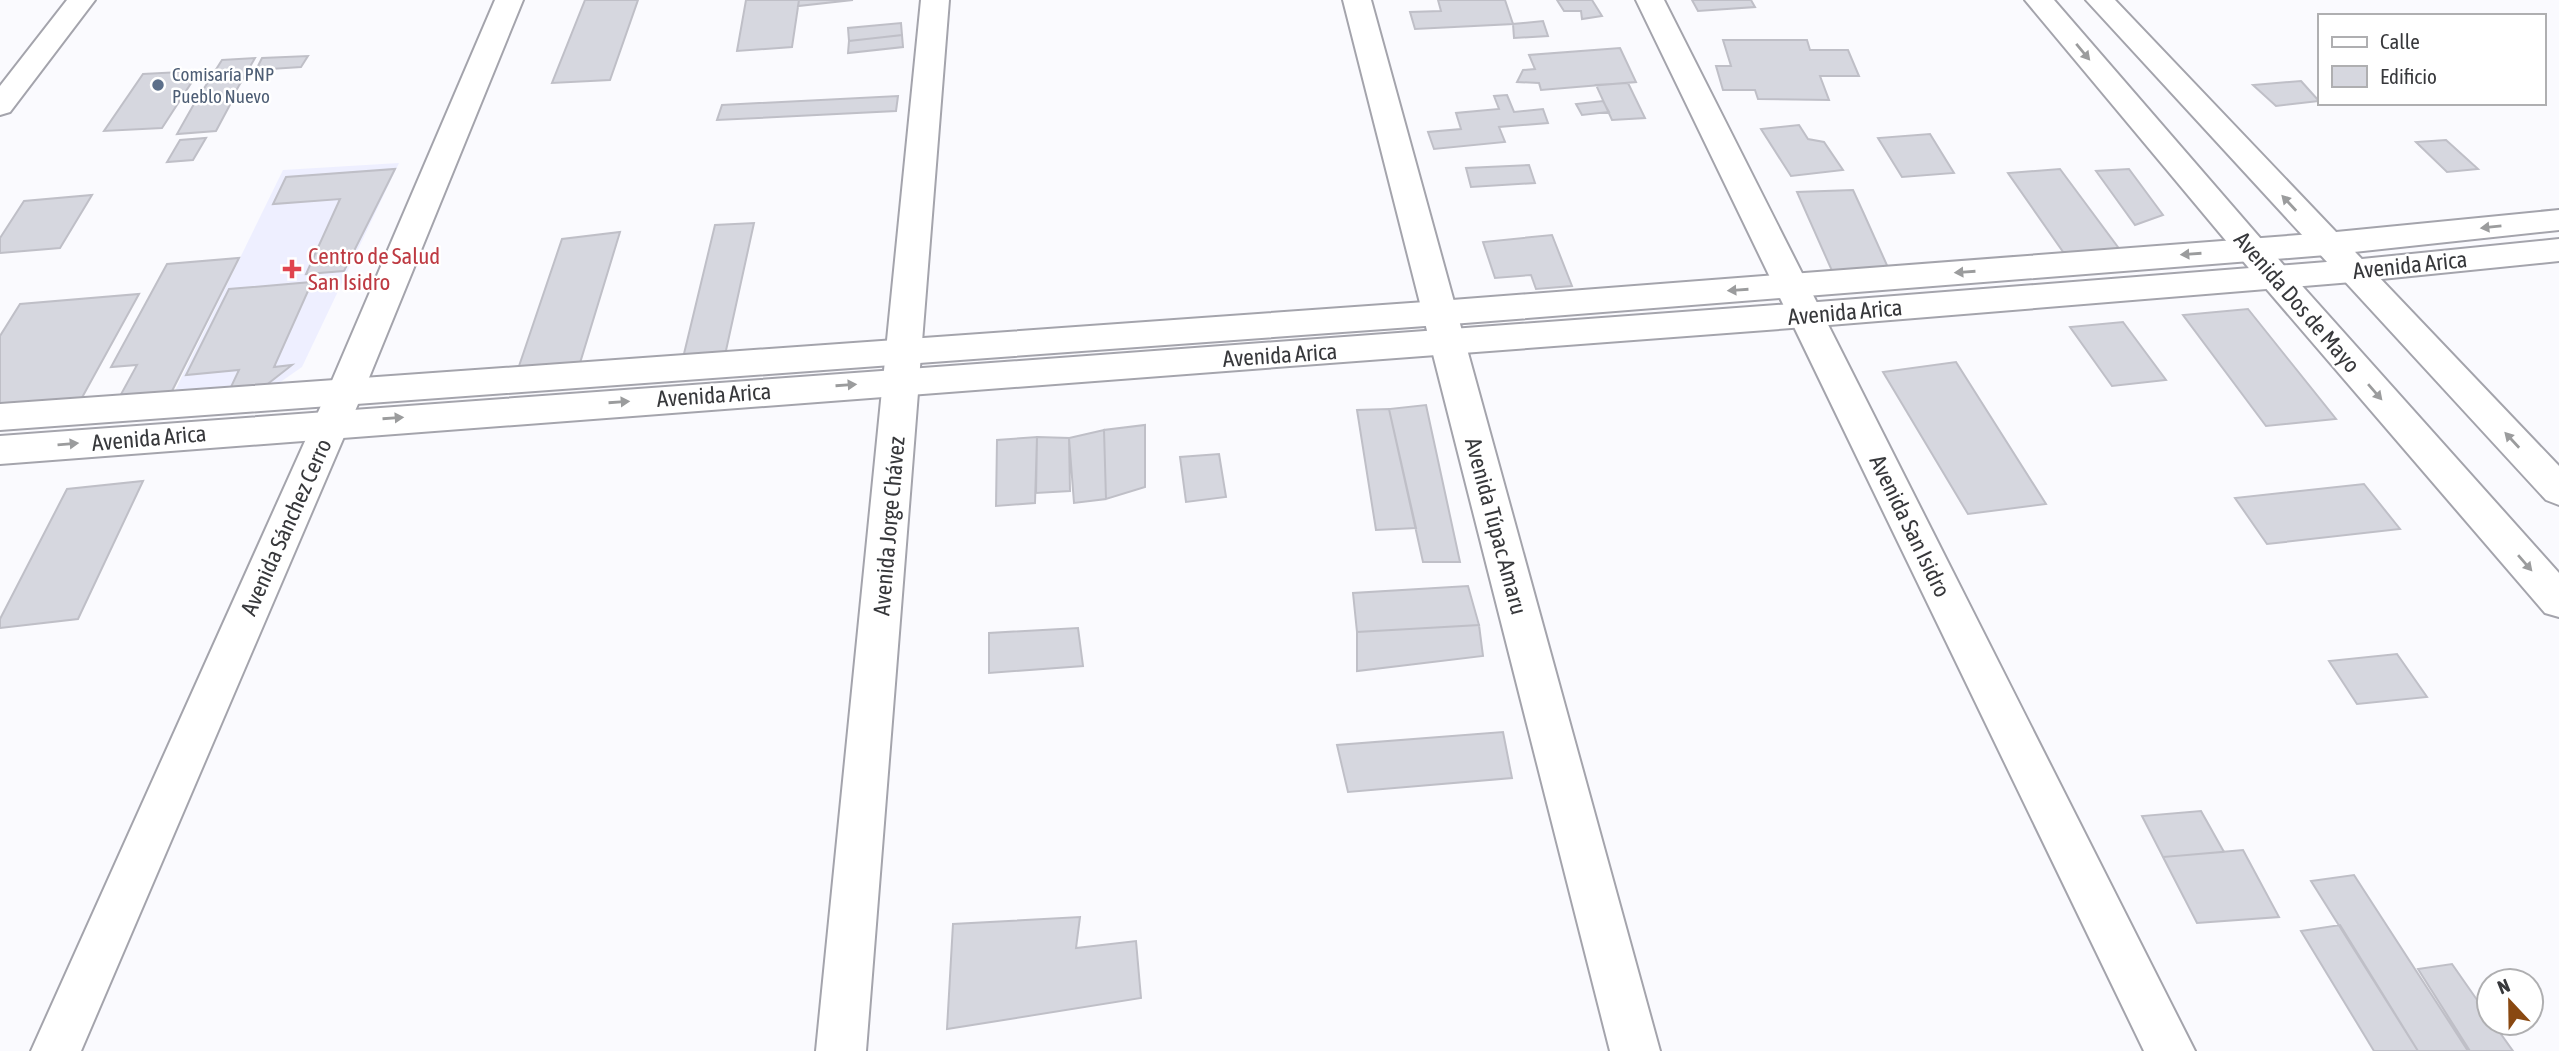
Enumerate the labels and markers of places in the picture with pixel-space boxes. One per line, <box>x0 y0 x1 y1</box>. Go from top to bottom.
place label: Comisaría PNP Pueblo Nuevo <box>172 63 274 107</box>
marker: Comisaría PNP Pueblo Nuevo <box>150 77 166 93</box>
place label: Centro de Salud San Isidro <box>308 243 440 295</box>
marker: Centro de Salud San Isidro <box>282 259 302 279</box>

